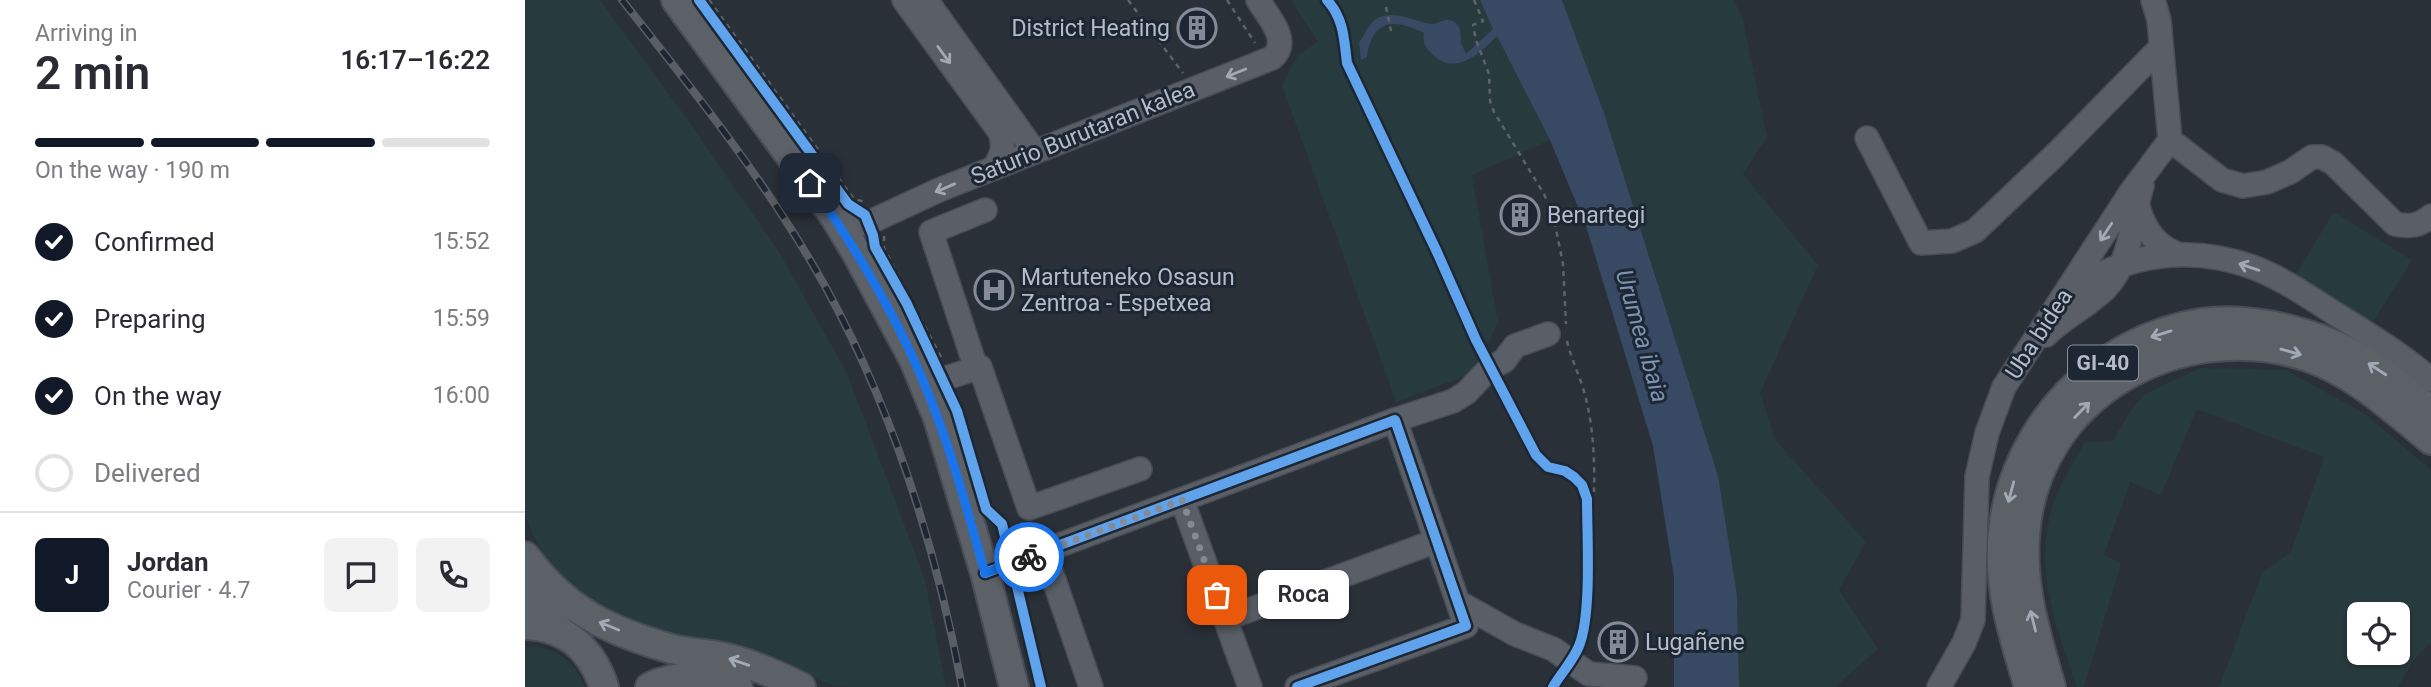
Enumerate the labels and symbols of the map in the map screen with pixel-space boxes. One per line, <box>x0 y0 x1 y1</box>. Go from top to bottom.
building icon: District Heating <box>1176 7 1218 49</box>
place label: District Heating <box>1011 15 1170 42</box>
one-way arrow <box>937 45 951 64</box>
one-way arrow <box>1226 67 1248 80</box>
street label: Saturio Burutaran kalea <box>967 76 1199 190</box>
pin <box>780 153 840 213</box>
one-way arrow <box>934 182 956 195</box>
building icon: Benartegi <box>1499 194 1541 236</box>
place label: Benartegi <box>1547 202 1645 229</box>
one-way arrow <box>2098 221 2112 241</box>
one-way arrow <box>2238 260 2260 272</box>
place label: Martuteneko Osasun Zentroa - Espetxea <box>1021 264 1235 317</box>
water label: Urumea ibaia <box>1610 266 1674 406</box>
hospital icon: Martuteneko Osasun Zentroa - Espetxea <box>973 269 1015 311</box>
street label: Uba bidea <box>2000 284 2078 384</box>
one-way arrow <box>2151 329 2173 342</box>
road number: GI-40 <box>2068 346 2138 380</box>
one-way arrow <box>2280 347 2302 360</box>
one-way arrow <box>2368 362 2387 376</box>
one-way arrow <box>2073 402 2090 419</box>
one-way arrow <box>2003 481 2016 503</box>
courier <box>994 522 1064 592</box>
pin <box>1187 565 1247 625</box>
callout: Roca <box>1259 570 1350 620</box>
one-way arrow <box>2026 610 2039 633</box>
one-way arrow <box>599 619 621 632</box>
building icon: Lugañene <box>1597 621 1639 663</box>
place label: Lugañene <box>1645 629 1745 656</box>
one-way arrow <box>729 655 751 667</box>

